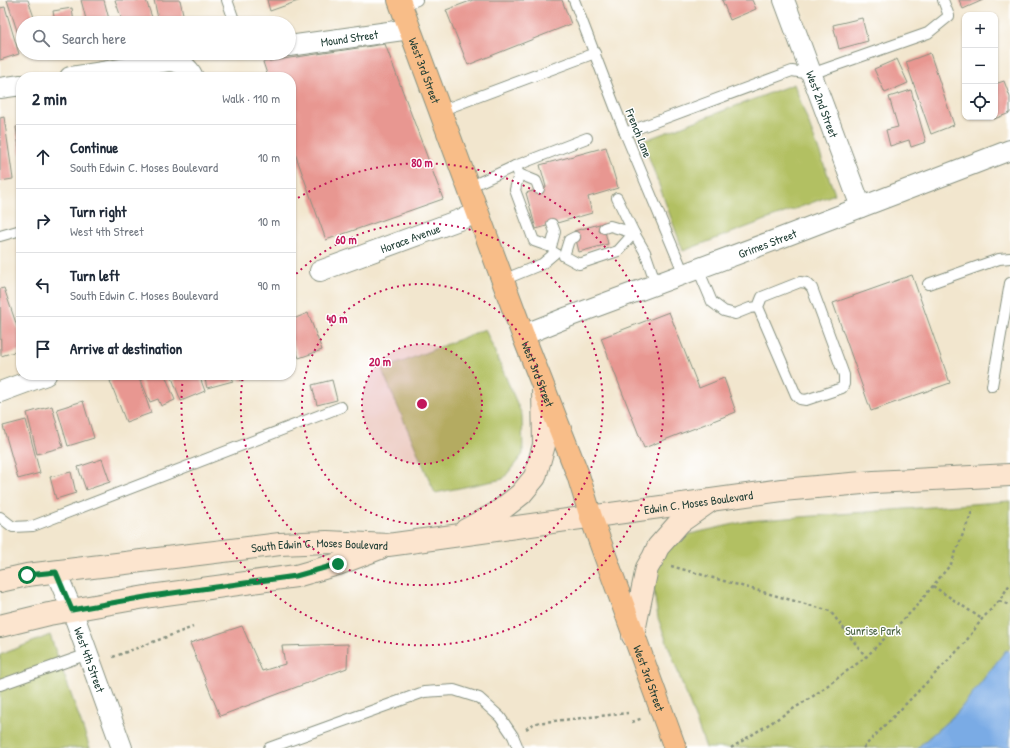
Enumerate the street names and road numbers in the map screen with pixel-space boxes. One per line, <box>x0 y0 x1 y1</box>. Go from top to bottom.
street label: Mound Street <box>320 25 380 50</box>
street label: West 3rd Street <box>405 35 445 107</box>
street label: West 2nd Street <box>802 68 843 141</box>
street label: French Lane <box>621 105 657 160</box>
street label: Horace Avenue <box>378 219 443 257</box>
street label: Grimes Street <box>735 224 800 262</box>
street label: West 3rd Street <box>518 339 559 410</box>
street label: Edwin C. Moses Boulevard <box>643 486 754 518</box>
street label: South Edwin C. Moses Boulevard <box>250 533 389 556</box>
street label: West 4th Street <box>70 625 110 695</box>
street label: West 3rd Street <box>630 643 670 714</box>

